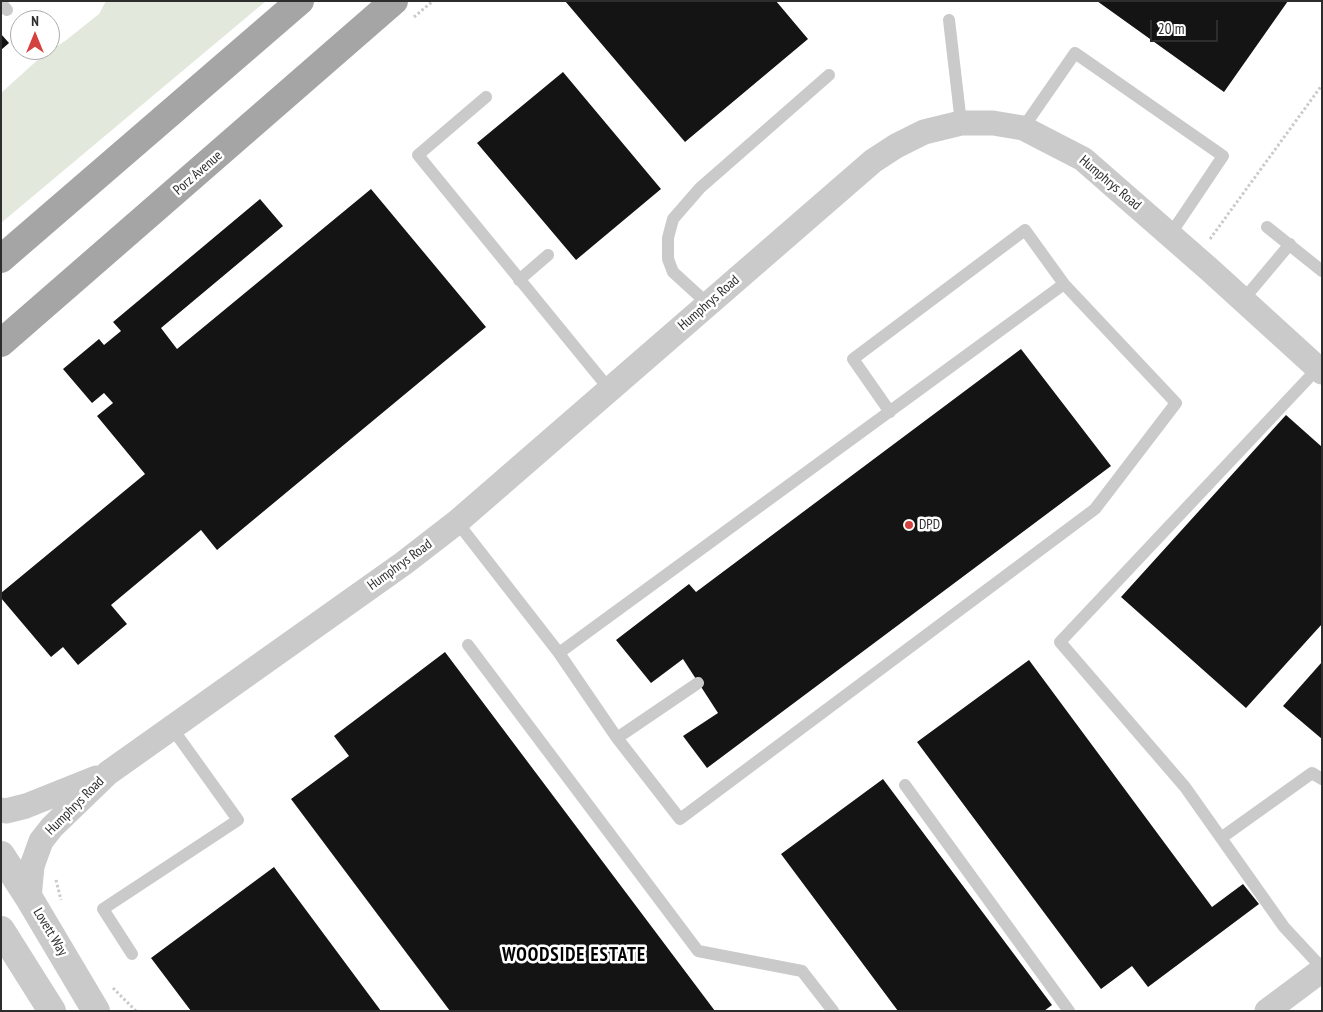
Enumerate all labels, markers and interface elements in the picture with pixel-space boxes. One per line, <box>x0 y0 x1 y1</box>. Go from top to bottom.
north arrow <box>10 10 60 60</box>
scale bar <box>1153 10 1220 42</box>
text: N <box>31 12 39 30</box>
text: 20 m <box>1158 19 1184 38</box>
street label: Porz Avenue <box>170 147 226 199</box>
street label: Humphrys Road <box>1076 152 1144 214</box>
street label: Humphrys Road <box>675 272 743 334</box>
place label: DPD <box>919 517 940 533</box>
marker: DPD <box>903 519 915 531</box>
street label: Humphrys Road <box>364 536 436 594</box>
street label: Humphrys Road <box>42 773 108 839</box>
street label: Lovett Way <box>29 905 71 959</box>
district label: WOODSIDE ESTATE <box>500 945 648 967</box>

